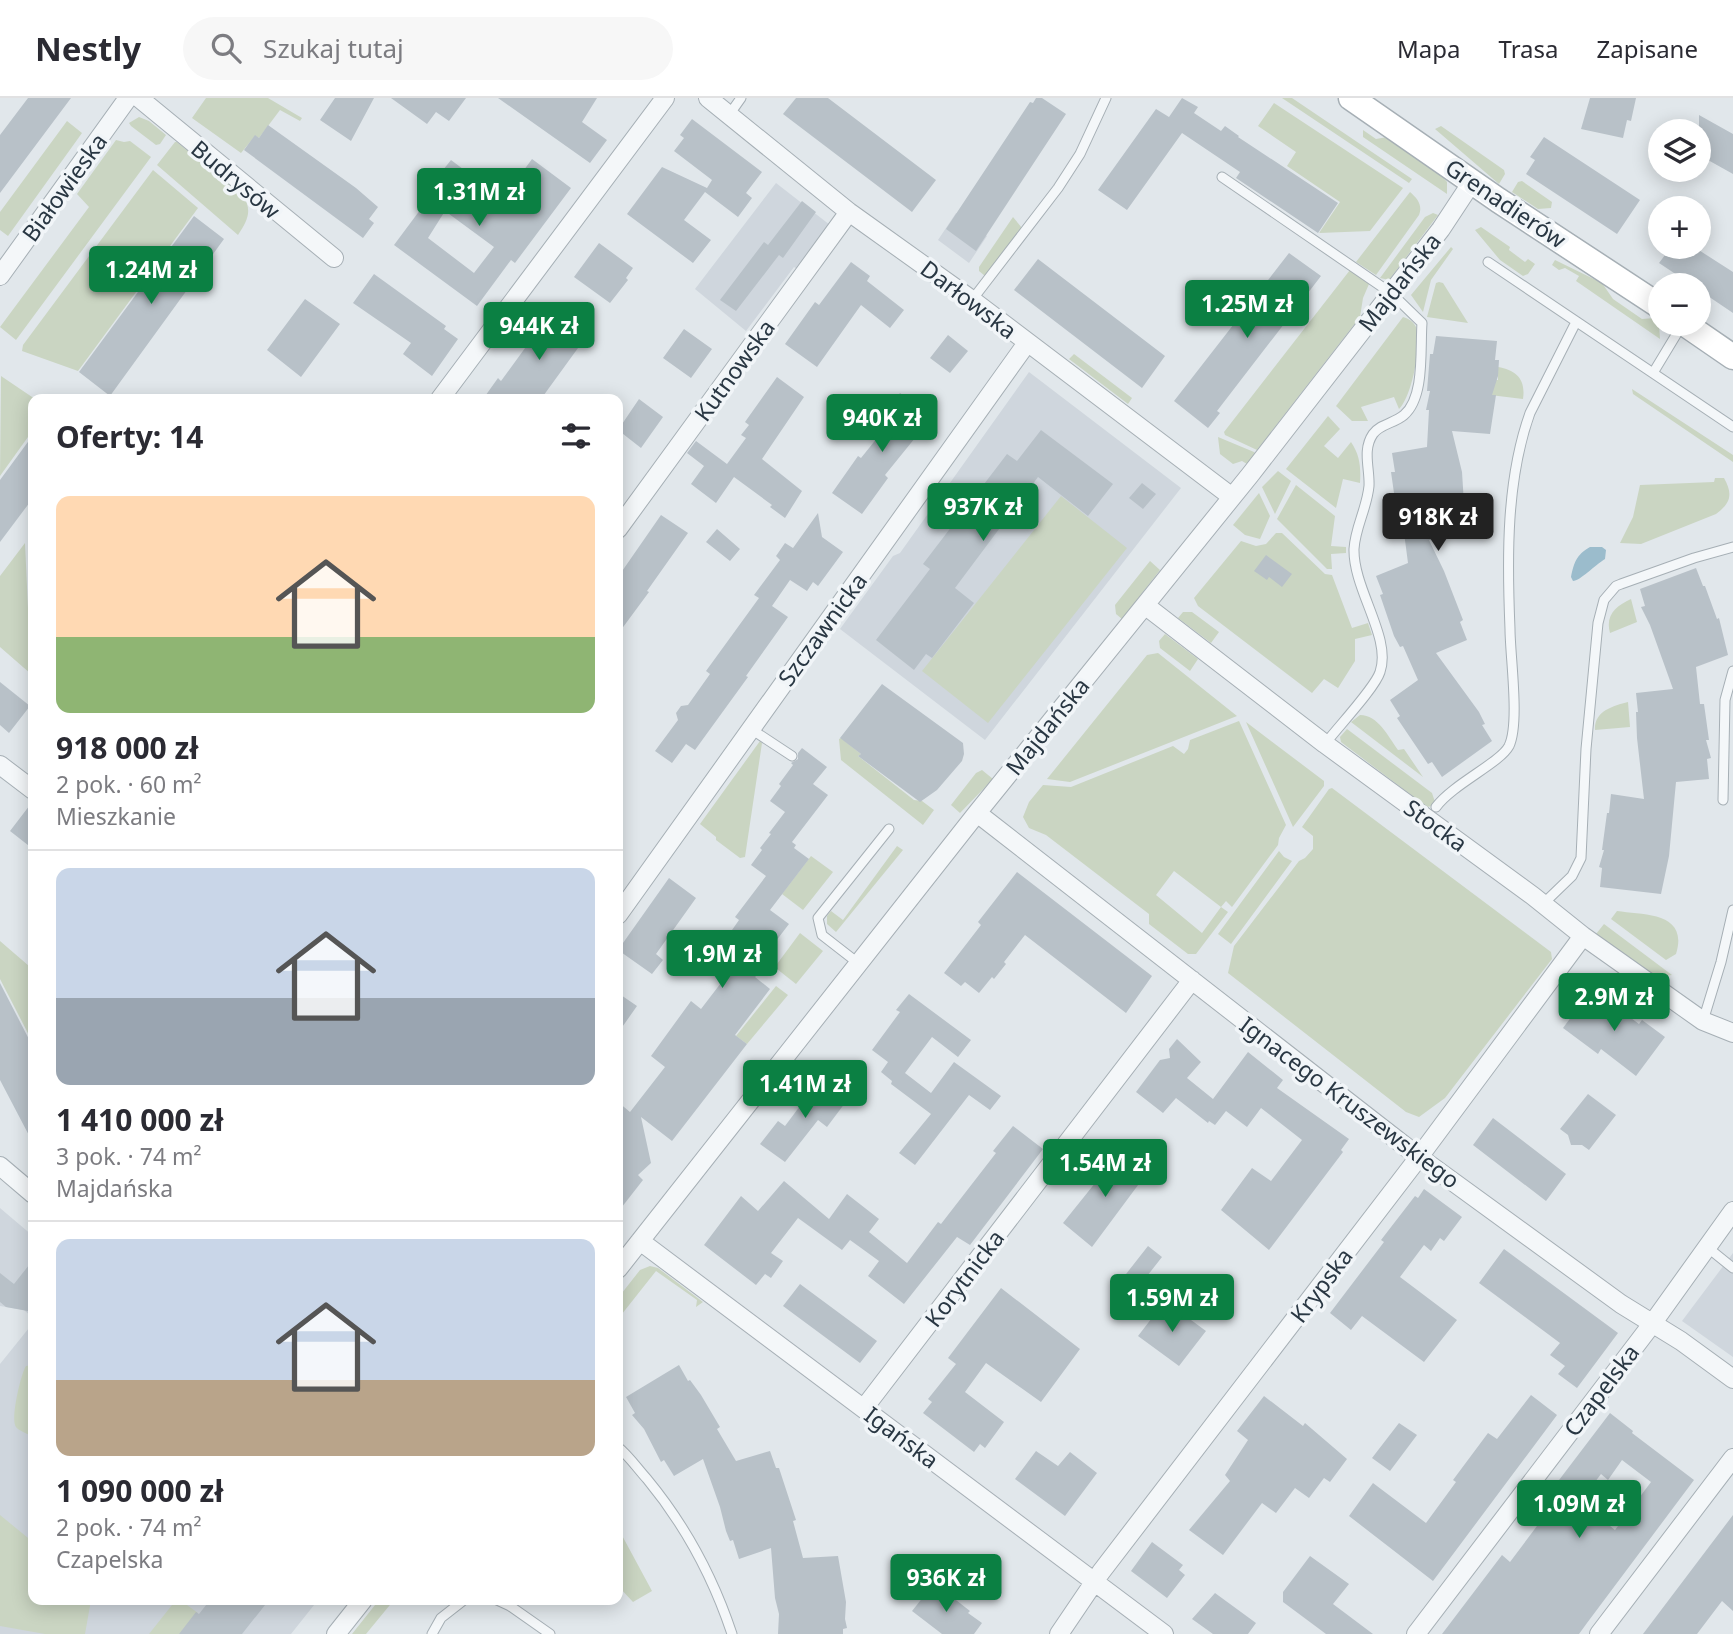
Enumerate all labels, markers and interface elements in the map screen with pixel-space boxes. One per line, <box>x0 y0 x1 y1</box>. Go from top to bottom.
search box <box>183 17 673 80</box>
text: Nestly <box>35 26 141 71</box>
icon: search <box>207 29 245 67</box>
text: Szukaj tutaj <box>263 30 404 66</box>
text: Mapa <box>1397 32 1461 65</box>
text: Trasa <box>1499 32 1559 65</box>
text: Zapisane <box>1597 32 1698 65</box>
map controls <box>1648 119 1711 336</box>
button: layers <box>1648 119 1711 182</box>
street label: Białowieska <box>14 126 114 248</box>
street label: Budrysów <box>185 132 287 226</box>
street label: Grenadierów <box>1439 151 1573 255</box>
pin: 1.31M zł <box>407 169 551 228</box>
text: 1.31M zł <box>433 175 525 207</box>
button: + <box>1648 196 1711 259</box>
street label: Majdańska <box>1350 226 1448 338</box>
pin: 1.24M zł <box>79 246 223 306</box>
street label: Darłowska <box>914 252 1024 346</box>
text: 1.24M zł <box>105 253 197 285</box>
button: − <box>1648 273 1711 336</box>
pin: 1.25M zł <box>1175 280 1319 340</box>
text: 1.25M zł <box>1201 287 1293 319</box>
pin: 944K zł <box>474 302 604 362</box>
text: 944K zł <box>499 309 579 341</box>
street label: Kutnowska <box>686 313 782 427</box>
pin: 940K zł <box>817 394 947 454</box>
text: 940K zł <box>842 401 922 433</box>
text: Oferty: 14 <box>56 416 203 457</box>
icon: filters <box>557 417 595 455</box>
pin: 937K zł <box>918 484 1048 543</box>
text: 937K zł <box>943 490 1023 522</box>
pin: 918K zł <box>1373 494 1503 553</box>
text: 918K zł <box>1398 500 1478 532</box>
icon: home <box>263 541 389 667</box>
street label: Szczawnicka <box>770 566 874 692</box>
street label: Majdańska <box>998 670 1096 782</box>
text: 918 000 zł <box>56 727 199 768</box>
text: 2 pok. · 60 m² <box>56 768 202 800</box>
street label: Stocka <box>1398 791 1474 859</box>
text: Mieszkanie <box>56 800 176 832</box>
icon: home <box>263 913 389 1039</box>
pin: 1.9M zł <box>657 930 787 990</box>
text: 1.9M zł <box>683 937 761 969</box>
pin: 2.9M zł <box>1549 974 1679 1033</box>
text: 2.9M zł <box>1575 980 1653 1012</box>
street label: Ignacego Kruszewskiego <box>1233 1009 1467 1195</box>
pin: 1.41M zł <box>733 1060 877 1120</box>
text: 1.41M zł <box>759 1067 851 1099</box>
text: 1 410 000 zł <box>56 1099 223 1140</box>
text: 3 pok. · 74 m² <box>56 1140 202 1172</box>
pin: 1.54M zł <box>1033 1140 1177 1199</box>
text: 1.54M zł <box>1059 1146 1151 1178</box>
text: Majdańska <box>56 1172 173 1204</box>
street label: Korytnicka <box>917 1223 1011 1333</box>
street label: Krypska <box>1282 1241 1360 1329</box>
pin: 1.59M zł <box>1100 1274 1244 1334</box>
text: 1.59M zł <box>1126 1281 1218 1313</box>
icon: home <box>263 1284 389 1410</box>
street label: Czapelska <box>1556 1337 1646 1443</box>
street label: Igańska <box>858 1399 946 1475</box>
text: 1 090 000 zł <box>56 1470 223 1511</box>
pin: 1.09M zł <box>1507 1480 1651 1540</box>
text: 1.09M zł <box>1533 1487 1625 1519</box>
text: 2 pok. · 74 m² <box>56 1511 202 1543</box>
text: Czapelska <box>56 1543 164 1575</box>
pin: 936K zł <box>881 1554 1011 1614</box>
text: 936K zł <box>906 1561 986 1593</box>

